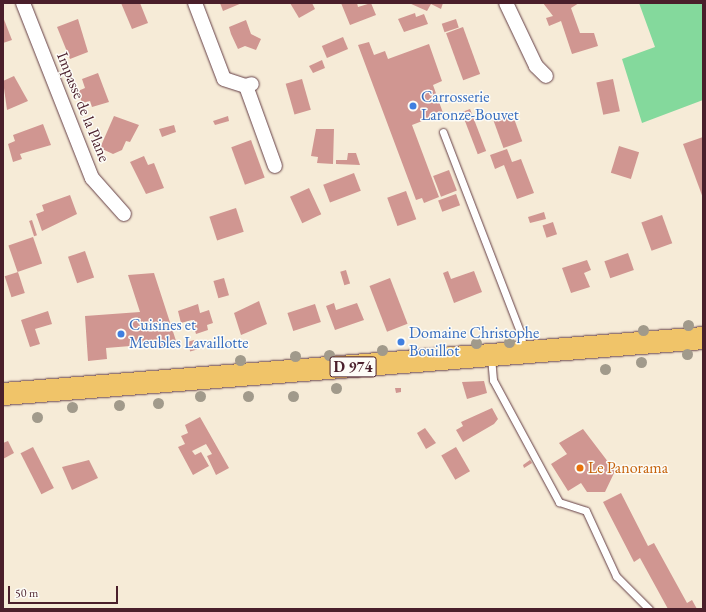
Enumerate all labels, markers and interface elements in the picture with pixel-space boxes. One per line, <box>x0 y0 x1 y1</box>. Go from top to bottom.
street label: Impasse de la Plane <box>52 49 114 165</box>
place label: Carrosserie Laronze-Bouvet <box>421 87 519 125</box>
marker: Carrosserie Laronze-Bouvet <box>408 101 418 111</box>
place label: Cuisines et Meubles Lavaillotte <box>129 315 249 353</box>
place label: Domaine Christophe Bouillot <box>409 323 539 361</box>
marker: Cuisines et Meubles Lavaillotte <box>116 329 126 339</box>
marker: Domaine Christophe Bouillot <box>396 337 406 347</box>
road number: D 974 <box>329 354 377 380</box>
place label: Le Panorama <box>588 458 668 478</box>
marker: Le Panorama <box>575 463 585 473</box>
scale bar <box>10 578 120 604</box>
text: 50 m <box>15 585 38 601</box>

